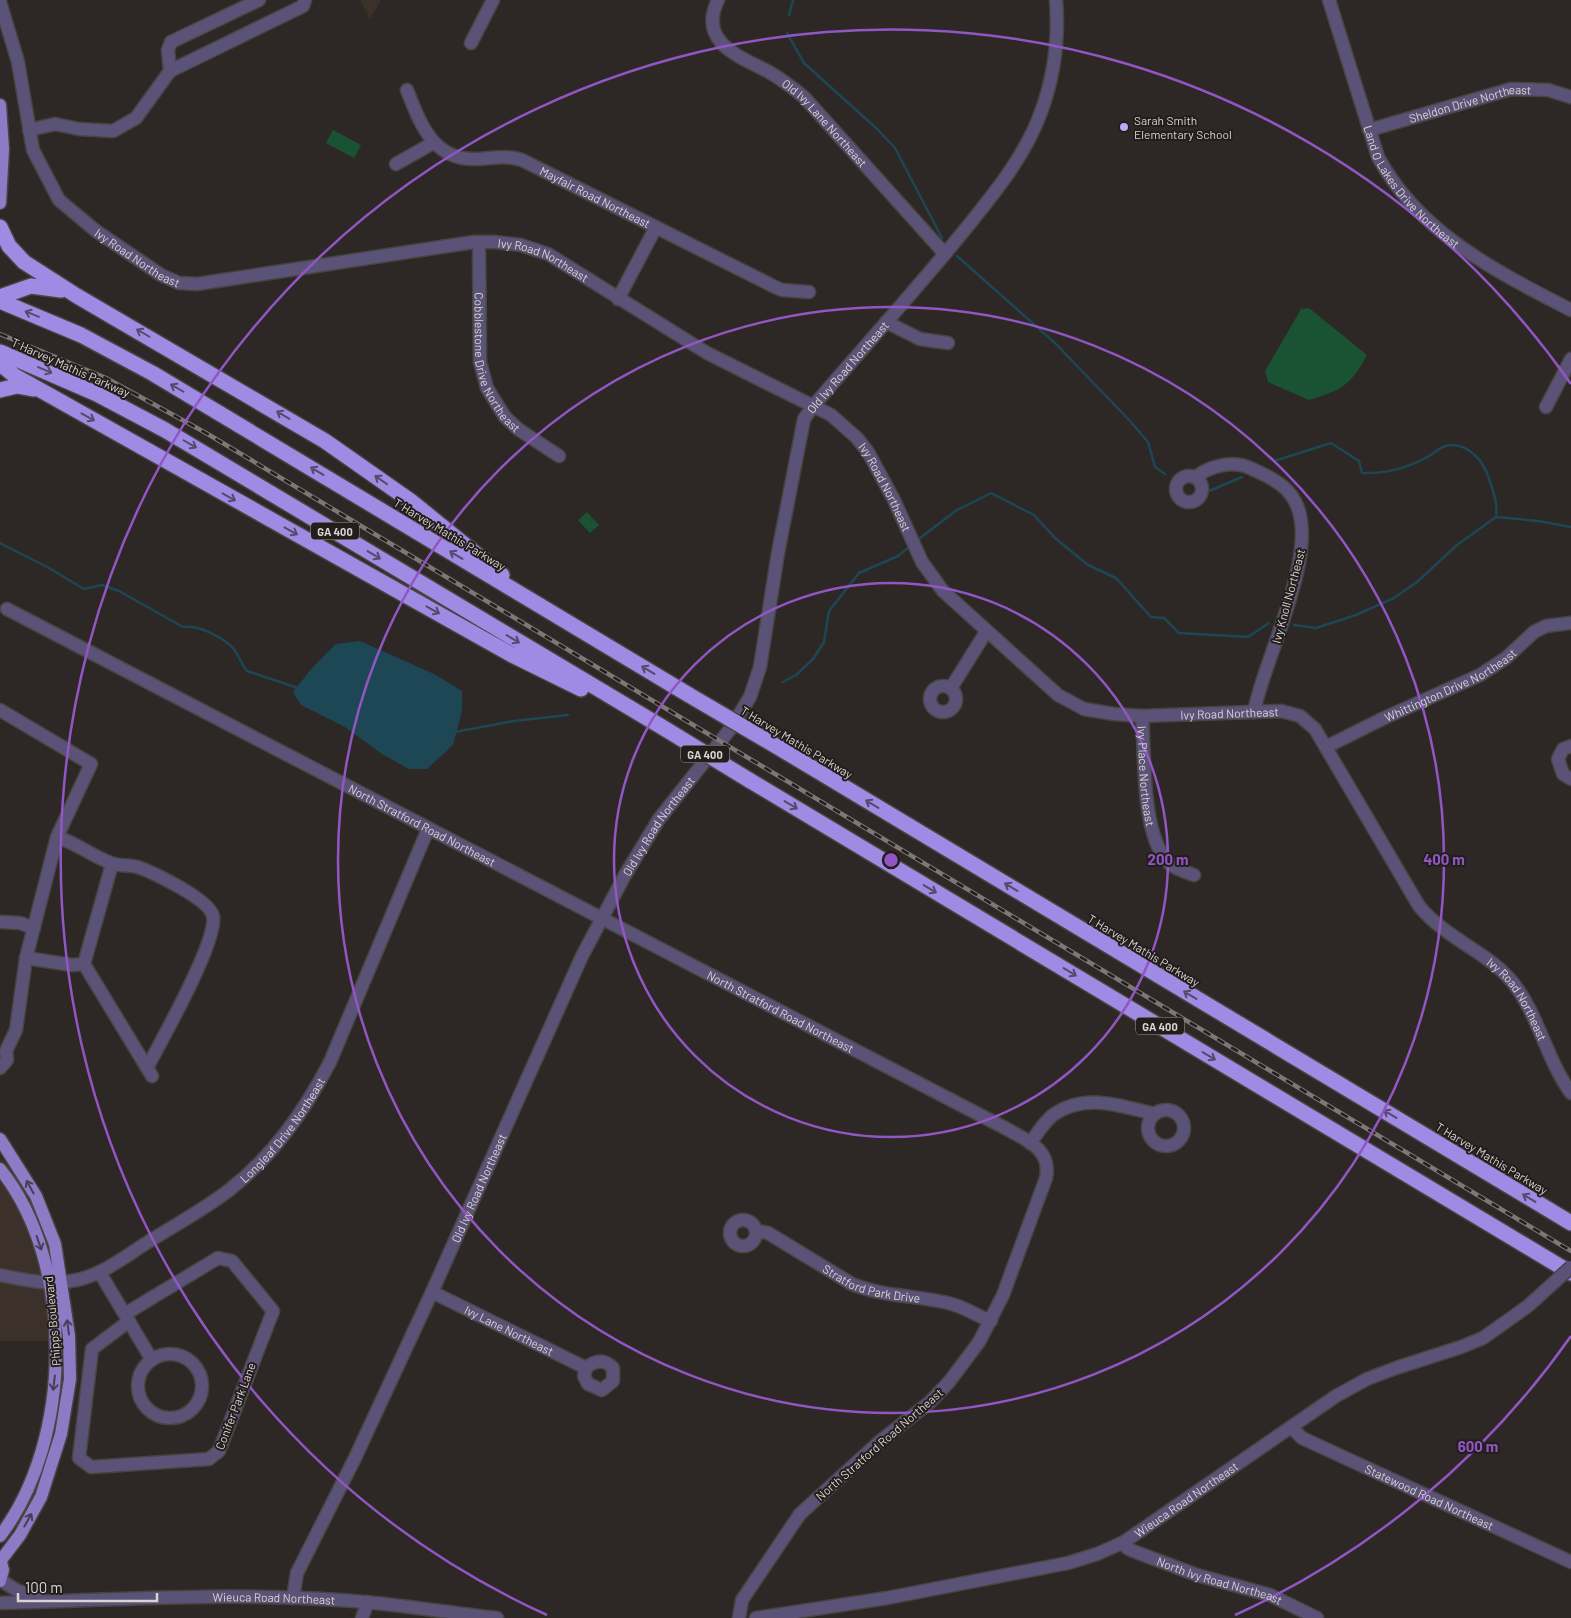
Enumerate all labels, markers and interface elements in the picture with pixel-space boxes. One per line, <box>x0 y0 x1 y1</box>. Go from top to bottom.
street label: Old Ivy Lane Northeast <box>780 76 870 170</box>
street label: Sheldon Drive Northeast <box>1407 82 1532 125</box>
place label: Sarah Smith Elementary School <box>1134 113 1232 141</box>
marker: Sarah Smith Elementary School <box>1118 121 1130 133</box>
street label: Land O Lakes Drive Northeast <box>1361 123 1462 251</box>
street label: Mayfair Road Northeast <box>538 163 653 230</box>
street label: Ivy Road Northeast <box>92 225 182 290</box>
street label: Ivy Road Northeast <box>497 235 591 285</box>
street label: Cobblestone Drive Northeast <box>472 292 523 435</box>
one-way arrow <box>25 309 41 318</box>
street label: Old Ivy Road Northeast <box>804 318 891 416</box>
one-way arrow <box>137 328 151 338</box>
street label: T Harvey Mathis Parkway <box>10 335 133 400</box>
one-way arrow <box>37 366 52 376</box>
one-way arrow <box>171 382 185 392</box>
one-way arrow <box>277 410 291 420</box>
one-way arrow <box>80 412 95 422</box>
one-way arrow <box>182 440 196 450</box>
street label: Ivy Road Northeast <box>856 440 914 533</box>
one-way arrow <box>310 465 324 475</box>
one-way arrow <box>374 475 388 485</box>
one-way arrow <box>222 492 236 502</box>
street label: T Harvey Mathis Parkway <box>392 495 509 573</box>
road number: GA 400 <box>311 522 359 540</box>
one-way arrow <box>283 526 298 536</box>
street label: Ivy Knoll Northeast <box>1269 547 1307 645</box>
one-way arrow <box>449 549 463 559</box>
one-way arrow <box>367 550 381 560</box>
one-way arrow <box>425 605 440 615</box>
one-way arrow <box>506 634 520 644</box>
street label: Whittington Drive Northeast <box>1382 645 1519 724</box>
one-way arrow <box>641 665 655 675</box>
street label: T Harvey Mathis Parkway <box>739 703 856 781</box>
street label: Ivy Road Northeast <box>1180 704 1279 722</box>
street label: Ivy Place Northeast <box>1136 725 1158 827</box>
road number: GA 400 <box>681 746 729 762</box>
street label: Old Ivy Road Northeast <box>619 773 697 878</box>
street label: North Stratford Road Northeast <box>346 781 498 869</box>
one-way arrow <box>865 798 879 808</box>
one-way arrow <box>784 801 798 811</box>
text: 200 m <box>1147 850 1189 868</box>
text: 400 m <box>1423 850 1465 868</box>
centre of rings <box>882 851 900 869</box>
one-way arrow <box>1004 882 1018 892</box>
one-way arrow <box>923 884 937 894</box>
street label: T Harvey Mathis Parkway <box>1086 911 1203 989</box>
street label: Ivy Road Northeast <box>1484 955 1550 1043</box>
street label: North Stratford Road Northeast <box>705 967 857 1055</box>
one-way arrow <box>1062 968 1076 978</box>
one-way arrow <box>1184 989 1198 999</box>
road number: GA 400 <box>1136 1018 1184 1034</box>
one-way arrow <box>1202 1051 1216 1061</box>
street label: Longleaf Drive Northeast <box>237 1075 327 1185</box>
one-way arrow <box>1383 1109 1397 1119</box>
street label: T Harvey Mathis Parkway <box>1434 1119 1551 1197</box>
street label: Old Ivy Road Northeast <box>448 1131 509 1245</box>
one-way arrow <box>25 1179 35 1194</box>
one-way arrow <box>1523 1192 1537 1202</box>
one-way arrow <box>34 1235 44 1251</box>
street label: Stratford Park Drive <box>820 1261 921 1305</box>
street label: Phipps Boulevard <box>41 1276 63 1366</box>
street label: Ivy Lane Northeast <box>462 1302 556 1358</box>
one-way arrow <box>63 1319 73 1335</box>
street label: Conifer Park Lane <box>212 1361 258 1451</box>
one-way arrow <box>49 1375 59 1391</box>
street label: North Stratford Road Northeast <box>813 1385 945 1503</box>
text: 600 m <box>1458 1437 1498 1455</box>
street label: Wieuca Road Northeast <box>1131 1459 1240 1540</box>
street label: Statewood Road Northeast <box>1363 1461 1496 1532</box>
one-way arrow <box>24 1513 34 1527</box>
street label: North Ivy Road Northeast <box>1155 1554 1285 1607</box>
scale bar <box>18 1570 156 1602</box>
text: 100 m <box>25 1578 63 1596</box>
street label: Wieuca Road Northeast <box>212 1590 336 1607</box>

